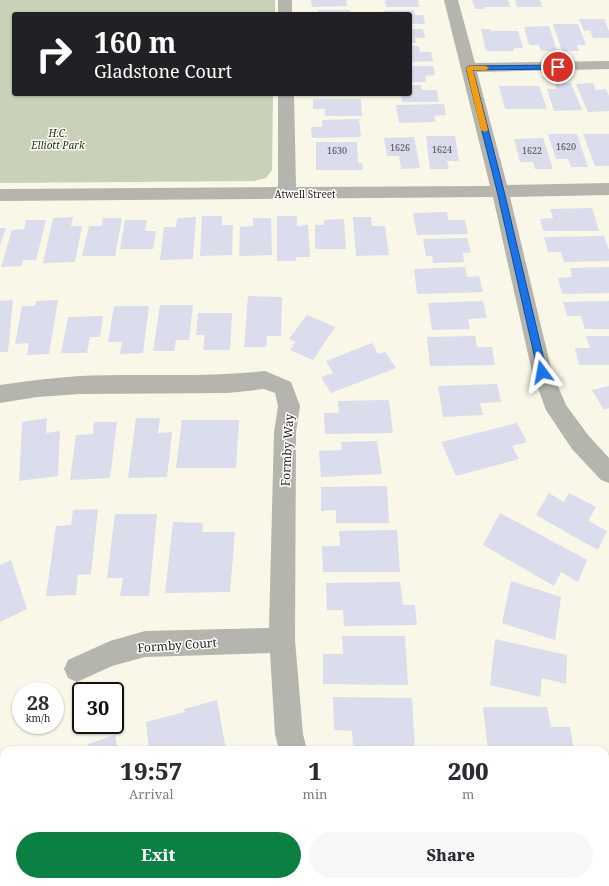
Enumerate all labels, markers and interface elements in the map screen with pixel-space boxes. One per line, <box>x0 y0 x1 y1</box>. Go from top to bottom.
text: 160 m <box>94 23 176 61</box>
icon: right <box>28 28 80 80</box>
pin <box>541 50 575 84</box>
icon: arrive <box>547 56 569 78</box>
text: Gladstone Court <box>94 59 232 83</box>
park label: H.C. Elliott Park <box>30 126 85 152</box>
house number: 1620 <box>556 140 576 153</box>
house number: 1626 <box>390 141 410 154</box>
house number: 1624 <box>432 143 452 156</box>
house number: 1630 <box>327 144 347 157</box>
house number: 1622 <box>522 144 542 157</box>
street label: Atwell Street <box>274 187 336 201</box>
position arrow <box>521 351 563 393</box>
street label: Formby Way <box>277 413 297 487</box>
street label: Formby Court <box>137 634 217 656</box>
speed limit sign: 30 <box>72 682 124 734</box>
text: 28 <box>27 689 49 716</box>
text: km/h <box>26 711 50 725</box>
text: 19:57 <box>120 754 182 787</box>
text: 1 <box>308 754 322 787</box>
text: 200 <box>448 754 489 787</box>
text: Arrival <box>129 785 174 803</box>
text: min <box>303 785 327 803</box>
text: m <box>462 785 474 803</box>
button: Exit <box>16 832 301 878</box>
button: Share <box>309 832 593 878</box>

